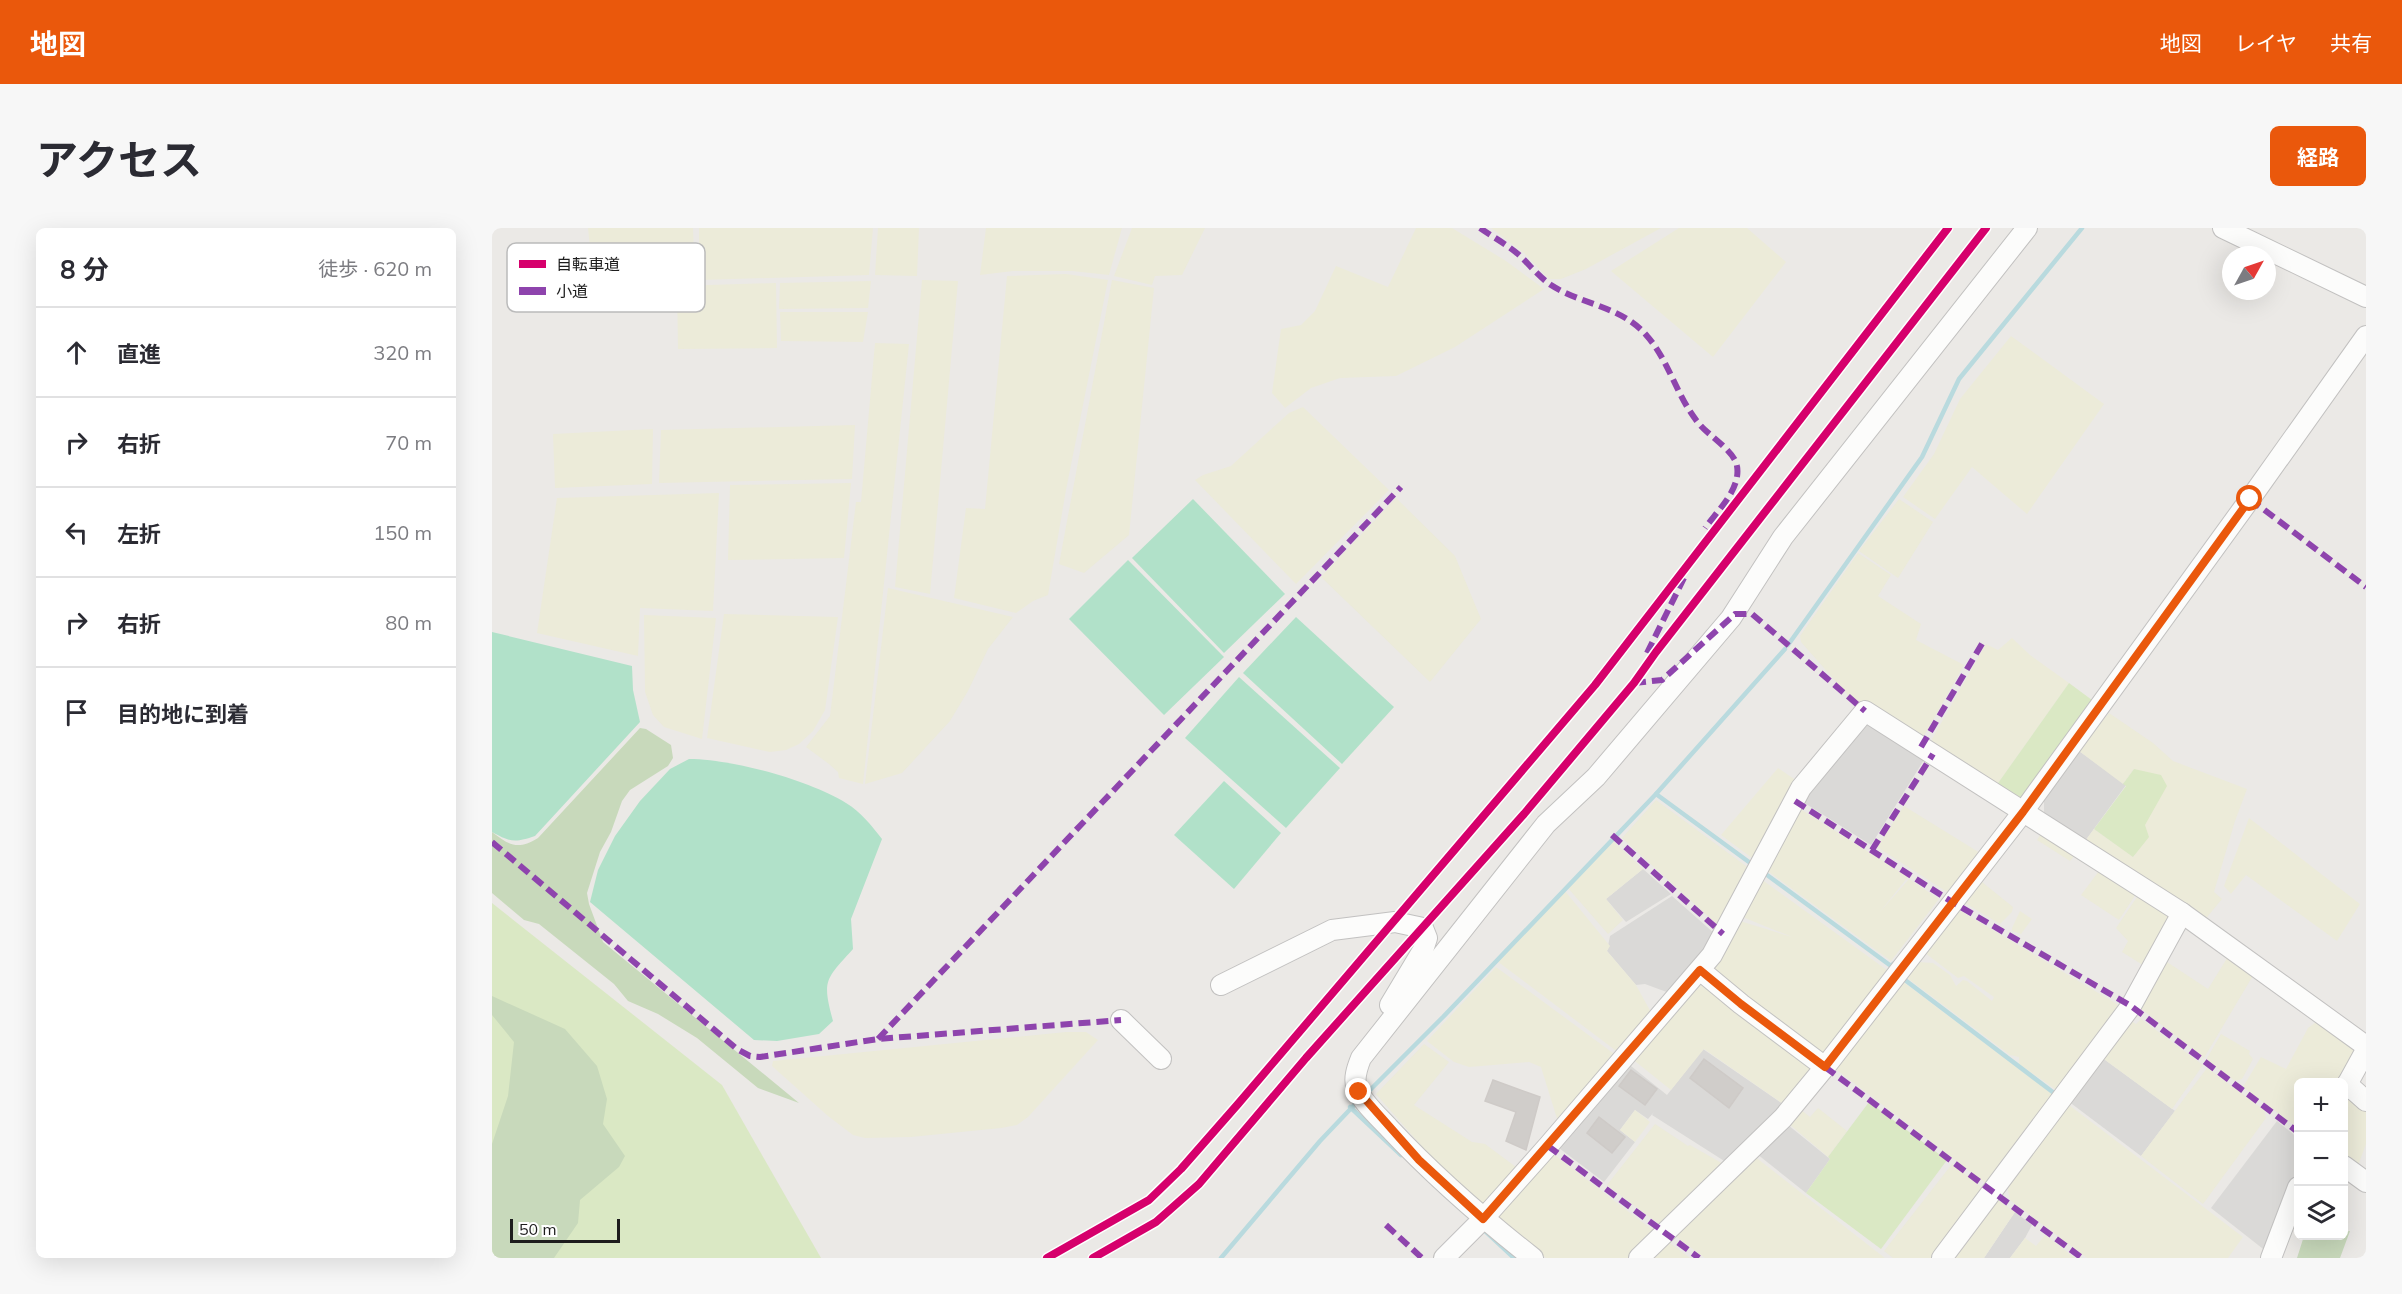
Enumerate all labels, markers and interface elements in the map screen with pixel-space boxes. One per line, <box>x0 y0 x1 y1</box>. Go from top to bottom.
text: 地図 <box>30 26 86 61</box>
text: 地図 <box>2160 30 2202 56</box>
text: レイヤ <box>2235 30 2297 56</box>
text: 共有 <box>2330 30 2372 56</box>
button: 経路 <box>2270 126 2366 186</box>
text: アクセス <box>36 133 202 186</box>
legend <box>507 243 705 312</box>
north arrow <box>2222 246 2276 300</box>
text: 8 分 <box>60 253 109 286</box>
text: 自転車道 <box>556 254 620 274</box>
text: 徒歩 · 620 m <box>318 256 432 281</box>
text: 小道 <box>556 281 588 301</box>
icon: ahead <box>60 336 93 369</box>
text: 直進 <box>117 340 161 368</box>
text: 320 m <box>373 340 432 365</box>
icon: right <box>60 426 93 459</box>
text: 右折 <box>117 430 161 458</box>
text: 70 m <box>385 430 432 455</box>
route start <box>2236 485 2262 511</box>
icon: left <box>60 516 93 549</box>
text: 左折 <box>117 520 161 548</box>
text: 150 m <box>373 520 432 545</box>
icon: right <box>60 606 93 639</box>
text: 右折 <box>117 610 161 638</box>
text: 80 m <box>385 610 432 635</box>
icon: arrive <box>60 696 93 729</box>
text: 目的地に到着 <box>117 700 249 728</box>
route end <box>1345 1078 1371 1104</box>
map controls <box>2294 1078 2348 1240</box>
button: + <box>2294 1078 2348 1132</box>
button: − <box>2294 1132 2348 1186</box>
button: layers <box>2294 1186 2348 1240</box>
scale bar <box>510 1216 620 1244</box>
text: 50 m <box>519 1219 556 1239</box>

